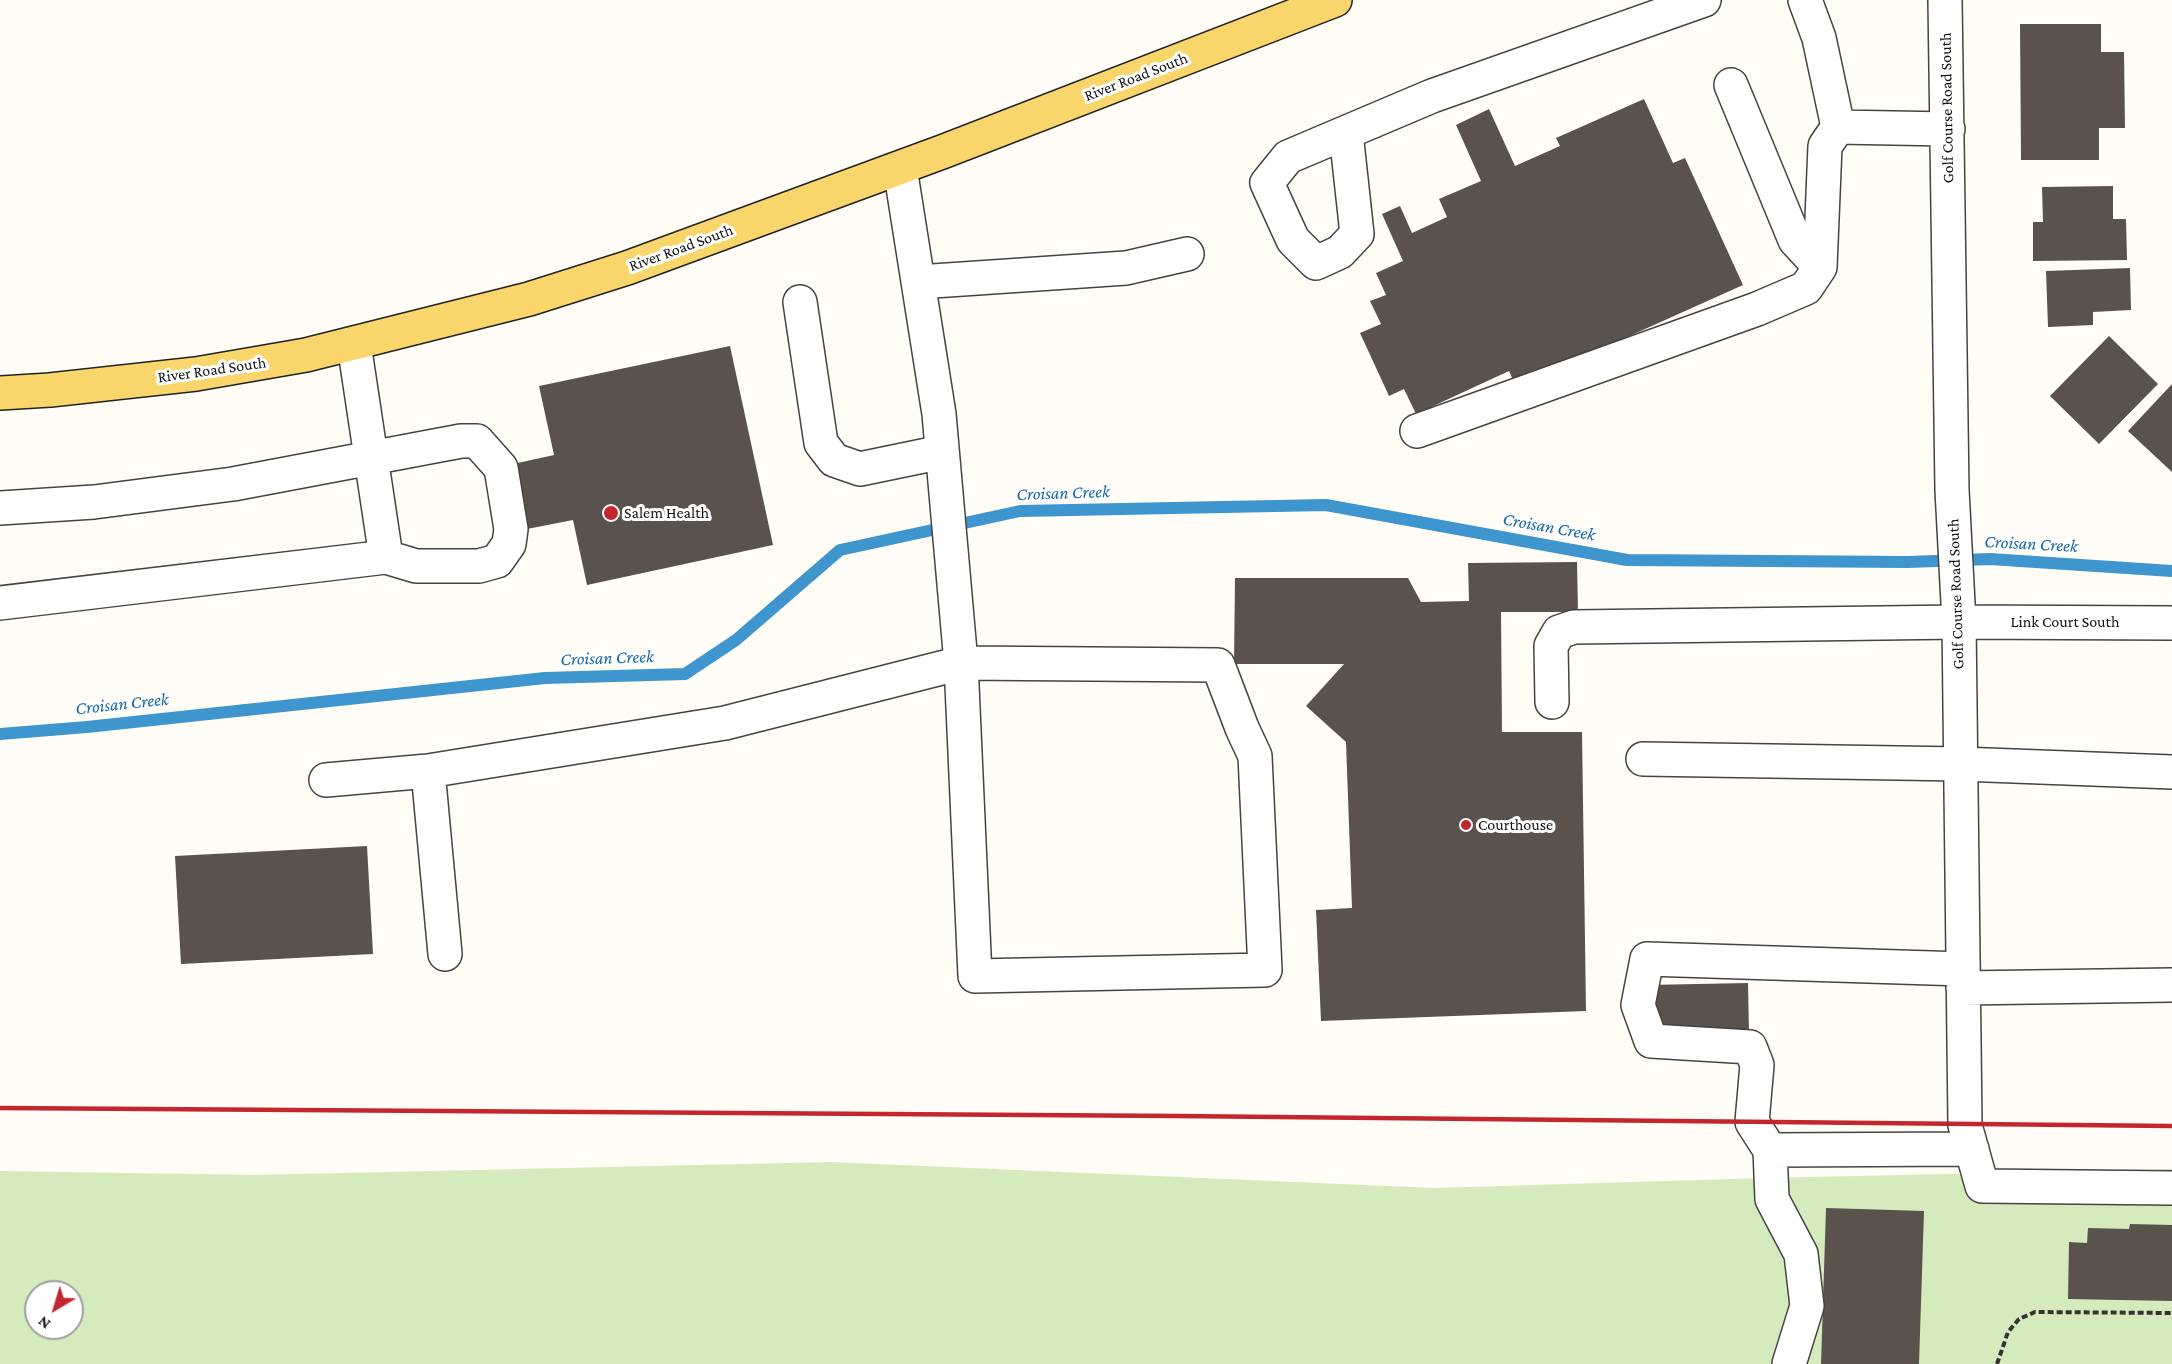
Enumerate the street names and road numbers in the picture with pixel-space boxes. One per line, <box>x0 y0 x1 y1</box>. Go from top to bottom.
street label: Golf Course Road South <box>1936 32 1958 184</box>
street label: River Road South <box>1082 48 1190 106</box>
street label: River Road South <box>626 220 736 276</box>
street label: River Road South <box>157 353 267 387</box>
street label: Golf Course Road South <box>1944 518 1968 670</box>
street label: Link Court South <box>2011 612 2119 632</box>

